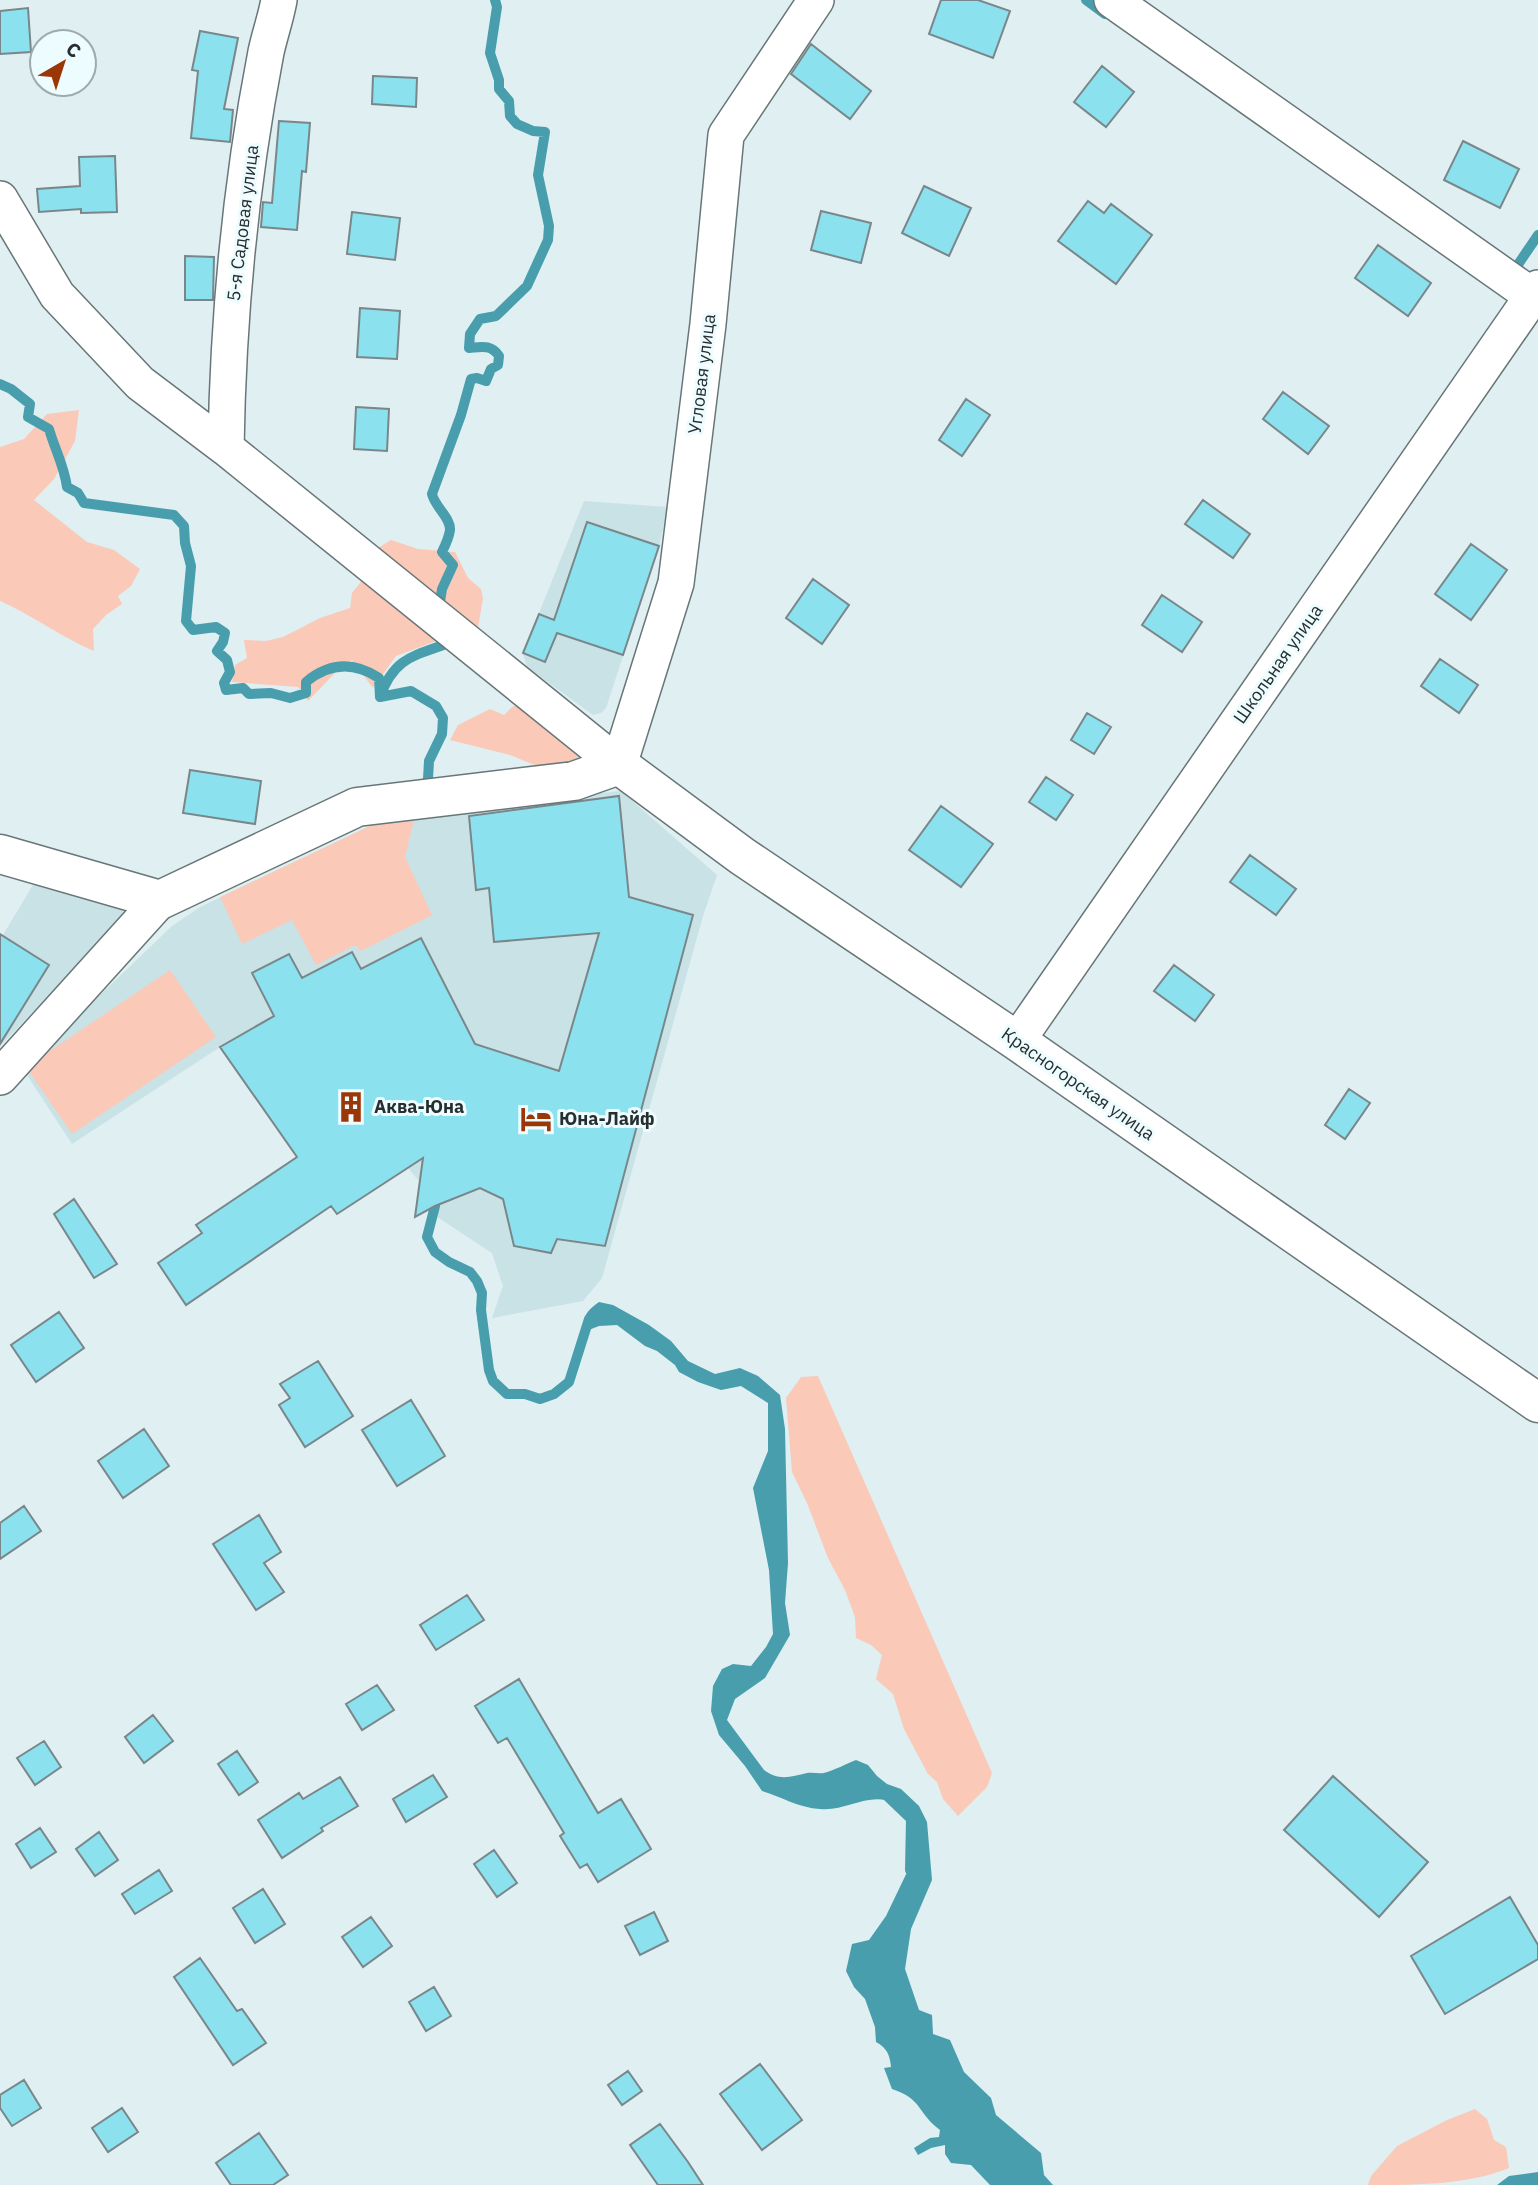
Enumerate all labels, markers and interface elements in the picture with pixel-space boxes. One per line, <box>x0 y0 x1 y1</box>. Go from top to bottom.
north arrow <box>28 28 98 98</box>
text: С <box>61 37 86 63</box>
street label: 5-я Садовая улица <box>222 143 264 302</box>
street label: Угловая улица <box>683 312 720 435</box>
street label: Школьная улица <box>1228 599 1327 728</box>
street label: Красногорская улица <box>997 1022 1160 1145</box>
building icon: Аква-Юна <box>334 1090 368 1124</box>
place label: Аква-Юна <box>374 1095 464 1118</box>
hotel icon: Юна-Лайф <box>519 1102 553 1136</box>
place label: Юна-Лайф <box>559 1107 654 1130</box>

